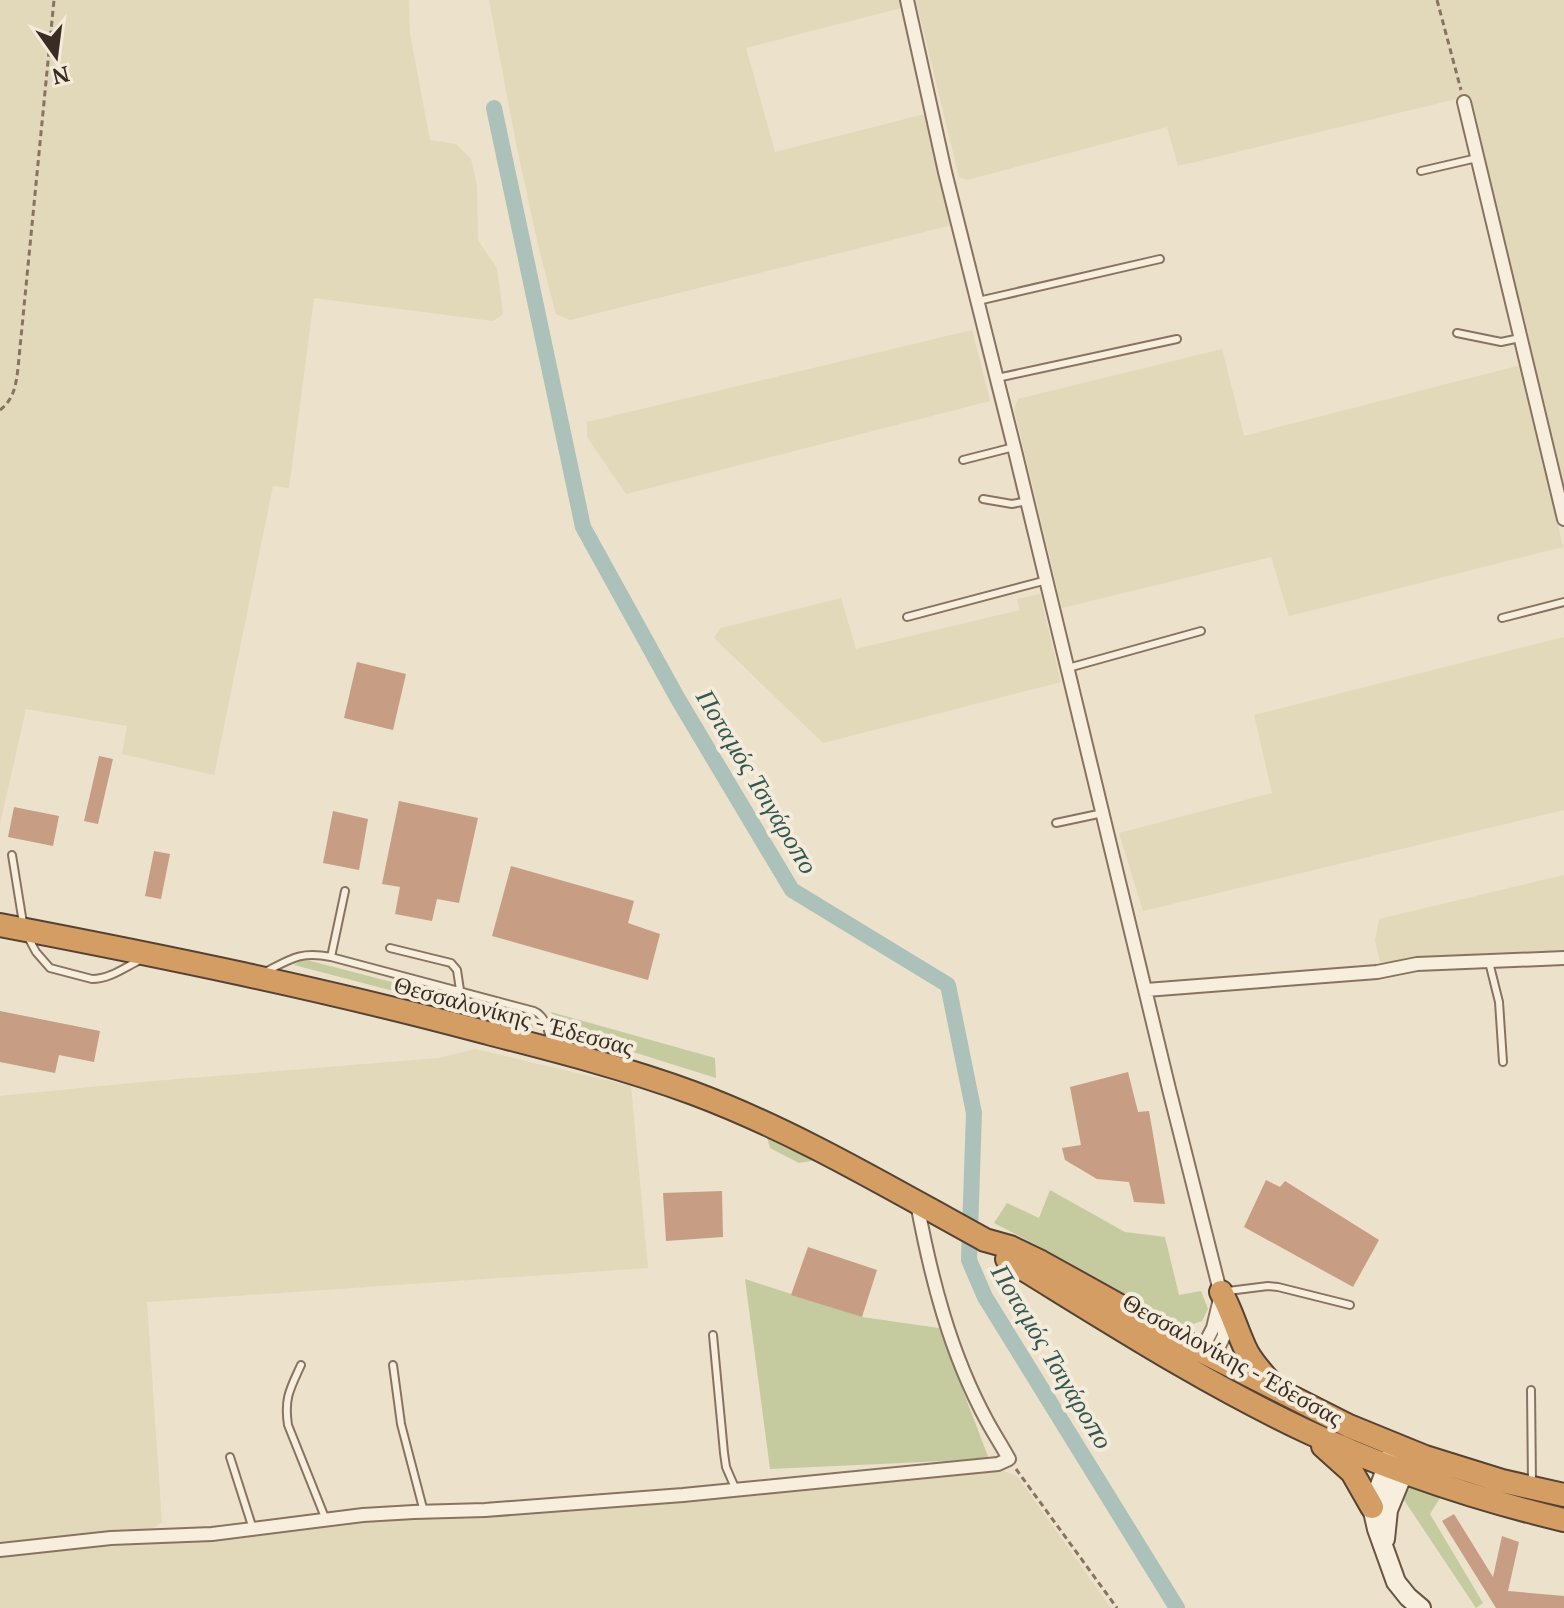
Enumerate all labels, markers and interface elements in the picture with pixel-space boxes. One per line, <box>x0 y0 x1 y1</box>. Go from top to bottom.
north arrow <box>16 16 96 96</box>
text: N <box>49 60 73 92</box>
water label: Ποταμός Τσιγάροπο <box>689 681 827 880</box>
street label: Θεσσαλονίκης - Έδεσσας <box>391 968 638 1063</box>
water label: Ποταμός Τσιγάροπο <box>984 1256 1122 1455</box>
street label: Θεσσαλονίκης - Έδεσσας <box>1117 1285 1349 1433</box>

